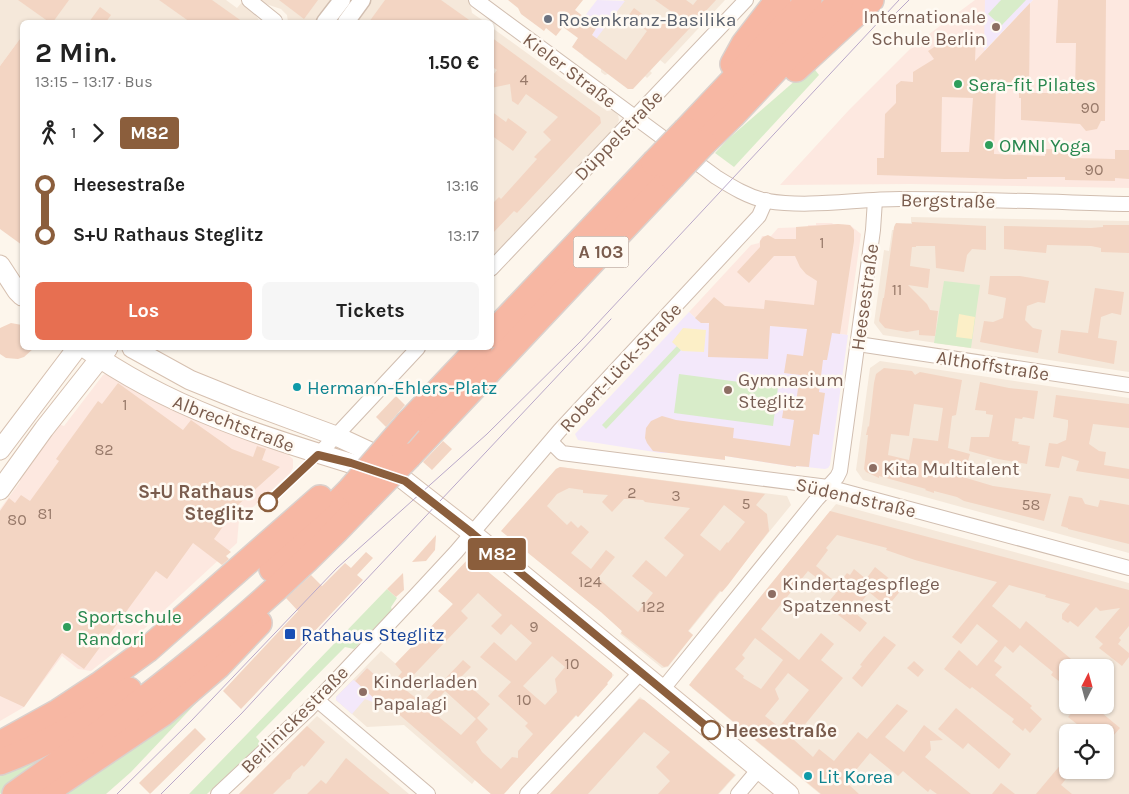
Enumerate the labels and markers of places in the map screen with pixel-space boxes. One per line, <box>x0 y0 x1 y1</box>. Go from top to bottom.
place label: Internationale Schule Berlin <box>863 6 986 50</box>
place label: Rosenkranz-Basilika <box>558 9 736 31</box>
marker: Rosenkranz-Basilika <box>542 13 554 25</box>
marker: Internationale Schule Berlin <box>990 21 1002 33</box>
place label: Sera-fit Pilates <box>968 74 1096 96</box>
marker: Sera-fit Pilates <box>952 78 964 90</box>
place label: OMNI Yoga <box>999 135 1091 157</box>
marker: OMNI Yoga <box>983 139 995 151</box>
place label: Gymnasium Steglitz <box>738 369 844 413</box>
place label: Hermann-Ehlers-Platz <box>307 377 497 399</box>
marker: Hermann-Ehlers-Platz <box>291 381 303 393</box>
marker: Gymnasium Steglitz <box>722 384 734 396</box>
place label: Kita Multitalent <box>883 458 1019 480</box>
marker: Kita Multitalent <box>867 462 879 474</box>
place label: S+U Rathaus Steglitz <box>138 481 254 525</box>
marker: S+U Rathaus Steglitz <box>258 492 278 512</box>
place label: Kindertagespflege Spatzennest <box>782 573 940 617</box>
marker: Kindertagespflege Spatzennest <box>766 588 778 600</box>
place label: Sportschule Randori <box>77 606 182 650</box>
marker: Sportschule Randori <box>61 621 73 633</box>
place label: Rathaus Steglitz <box>301 624 444 646</box>
marker: Rathaus Steglitz <box>283 627 297 641</box>
place label: Kinderladen Papalagi <box>373 671 478 715</box>
marker: Kinderladen Papalagi <box>357 686 369 698</box>
marker: Heesestraße <box>701 720 721 740</box>
place label: Heesestraße <box>725 720 837 742</box>
place label: Lit Korea <box>818 766 893 788</box>
marker: Lit Korea <box>802 770 814 782</box>

